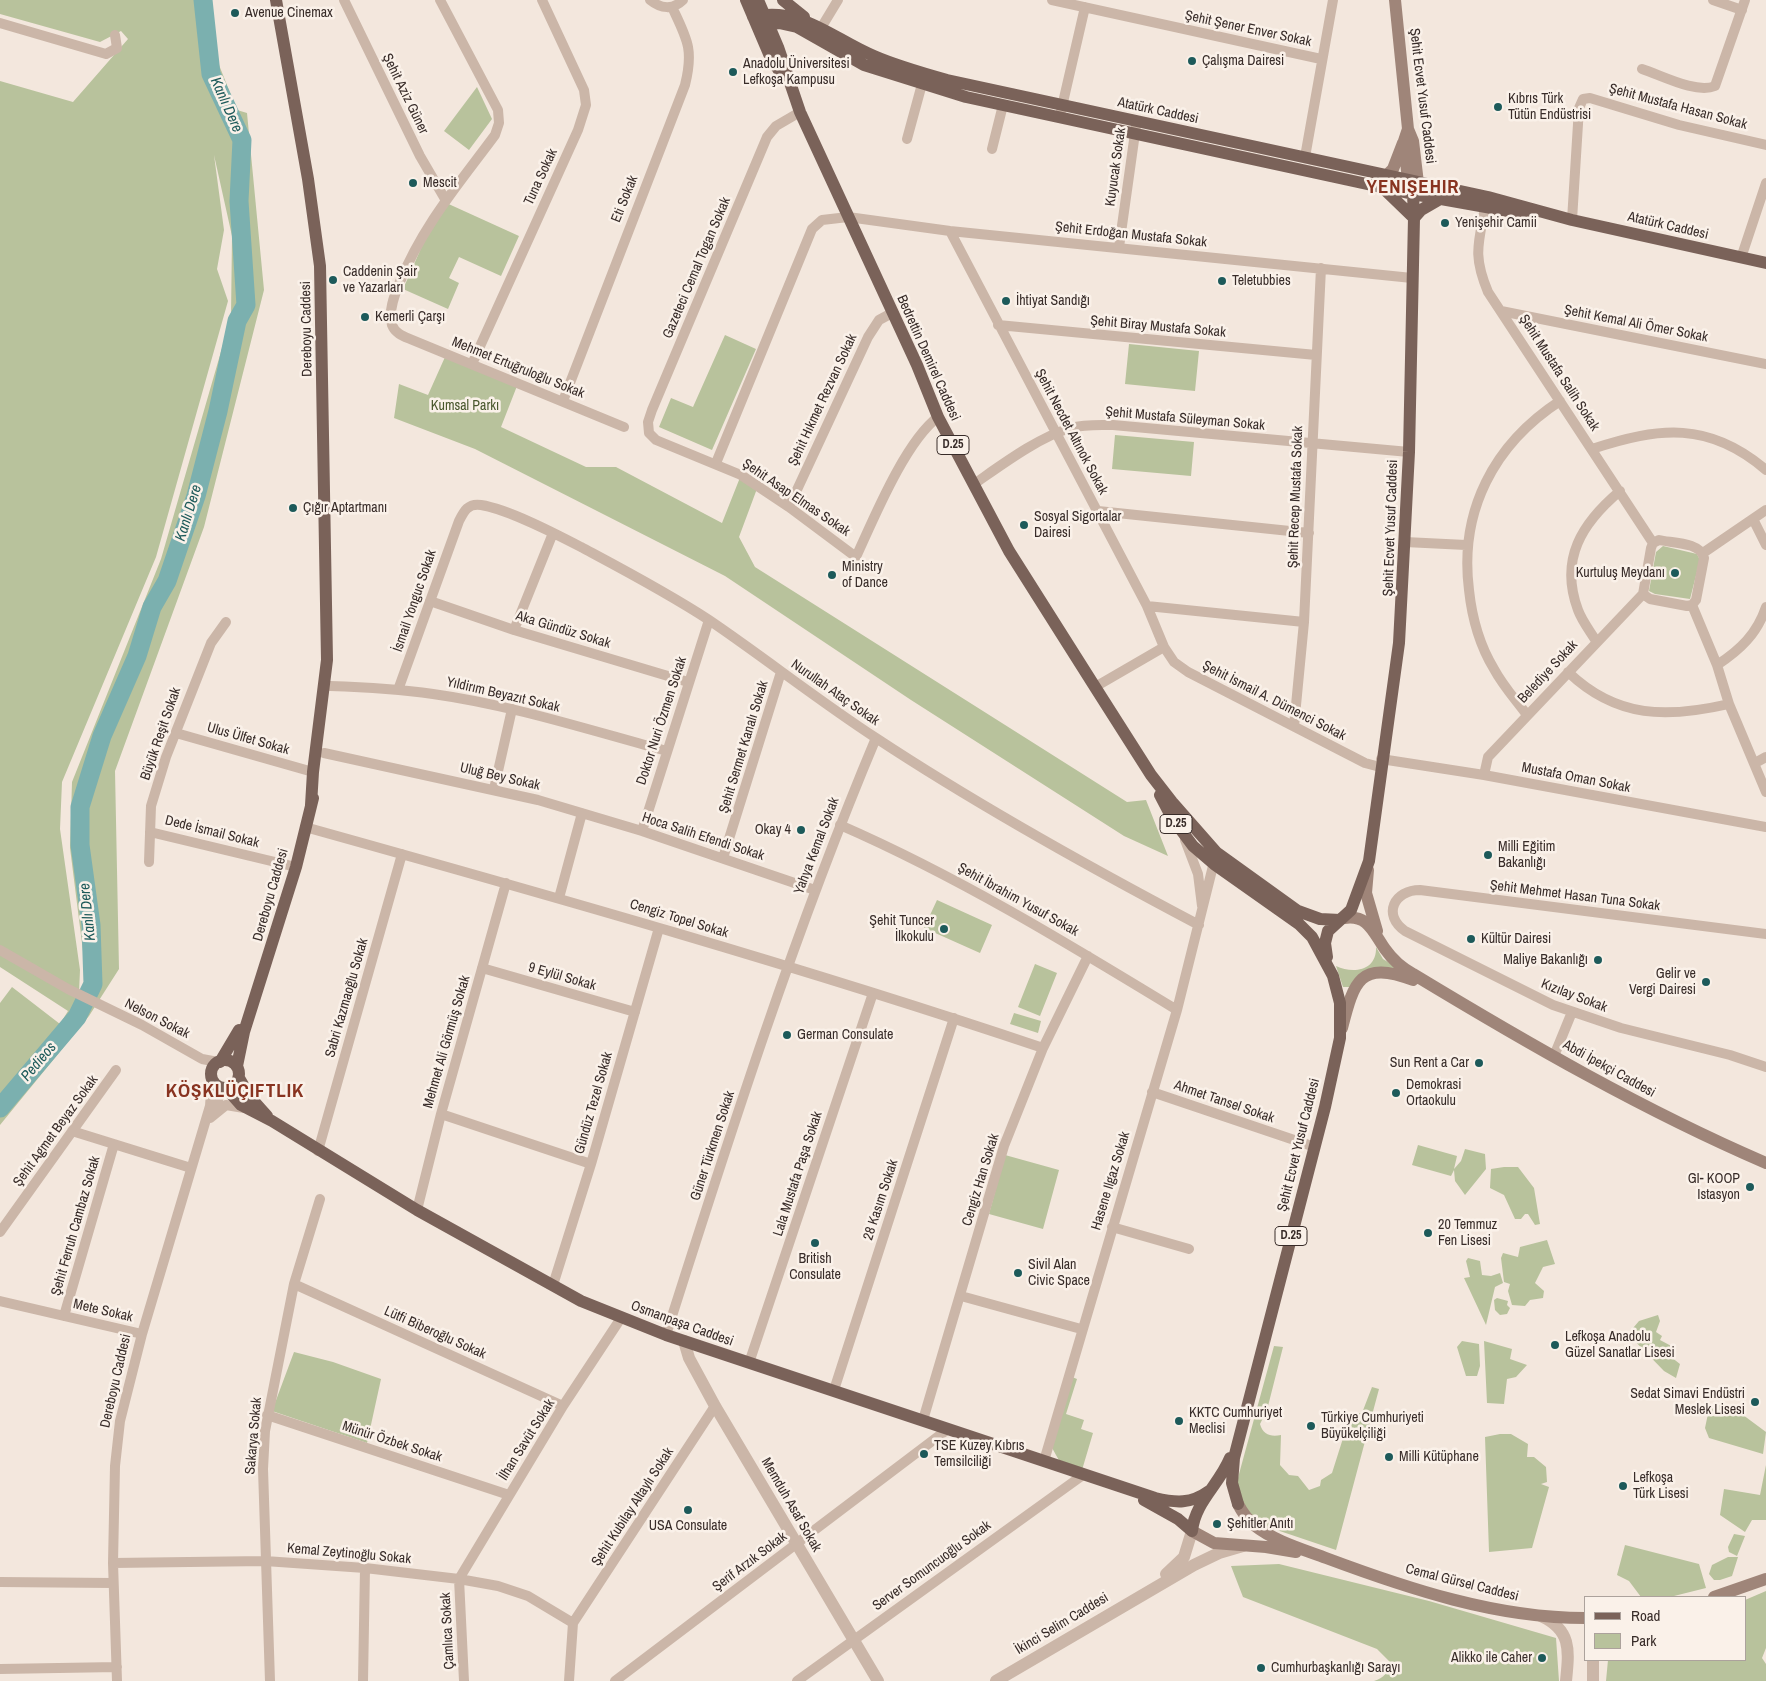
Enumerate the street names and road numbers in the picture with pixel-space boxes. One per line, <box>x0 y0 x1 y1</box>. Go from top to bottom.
street label: Şehit Şener Enver Sokak <box>1183 7 1313 51</box>
street label: Şehit Ecvet Yusuf Caddesi <box>1405 27 1439 165</box>
street label: Şehit Aziz Güner <box>378 51 432 137</box>
street label: Şehit Mustafa Hasan Sokak <box>1607 80 1749 134</box>
street label: Atatürk Caddesi <box>1116 94 1200 128</box>
street label: Kuyucak Sokak <box>1102 127 1130 207</box>
street label: Tuna Sokak <box>521 146 561 208</box>
street label: Eti Sokak <box>608 173 642 225</box>
street label: Gazeteci Cemal Togan Sokak <box>660 195 734 341</box>
street label: Atatürk Caddesi <box>1626 209 1710 243</box>
street label: Şehit Erdoğan Mustafa Sokak <box>1054 219 1208 251</box>
street label: Dereboyu Caddesi <box>298 281 316 377</box>
street label: Bedrettin Demirel Caddesi <box>893 293 963 423</box>
street label: Şehit Kemal Ali Ömer Sokak <box>1563 302 1709 346</box>
street label: Şehit Mustafa Salih Sokak <box>1515 312 1603 434</box>
street label: Şehit Biray Mustafa Sokak <box>1090 313 1226 341</box>
street label: Şehit Hıkmet Rezvan Sokak <box>785 331 861 469</box>
street label: Mehmet Ertuğruloğlu Sokak <box>449 334 587 402</box>
street label: Şehit Necdet Altınok Sokak <box>1031 366 1111 498</box>
street label: Şehit Mustafa Süleyman Sokak <box>1104 404 1266 434</box>
street label: Şehit Recep Mustafa Sokak <box>1285 426 1307 568</box>
road number: D.25 <box>937 436 969 454</box>
street label: Şehit Asap Elmas Sokak <box>739 456 853 540</box>
street label: Şehit Ecvet Yusuf Caddesi <box>1380 459 1402 597</box>
street label: İsmail Yonguc Sokak <box>390 548 440 654</box>
street label: Aka Gündüz Sokak <box>514 608 612 652</box>
street label: Belediye Sokak <box>1515 637 1581 707</box>
street label: Doktor Nuri Özmen Sokak <box>633 655 691 787</box>
street label: Nurullah Ataç Sokak <box>788 656 882 730</box>
street label: Şehit İsmail A. Dümenci Sokak <box>1199 657 1349 745</box>
street label: Yıldirım Beyazıt Sokak <box>445 674 561 716</box>
street label: Şehit Sermet Kanalı Sokak <box>716 679 772 815</box>
street label: Büyük Reşit Sokak <box>137 685 185 783</box>
street label: Ulus Ülfet Sokak <box>205 719 291 759</box>
street label: Mustafa Oman Sokak <box>1520 759 1632 797</box>
street label: Uluğ Bey Sokak <box>458 760 542 794</box>
street label: Yahya Kemal Sokak <box>791 795 843 897</box>
street label: Hoca Salih Efendi Sokak <box>640 809 766 865</box>
street label: Dede İsmail Sokak <box>163 812 261 852</box>
road number: D.25 <box>1160 814 1192 834</box>
street label: Dereboyu Caddesi <box>250 847 292 943</box>
street label: Şehit İbrahim Yusuf Sokak <box>954 860 1082 940</box>
street label: Şehit Mehmet Hasan Tuna Sokak <box>1489 877 1661 915</box>
street label: Cengiz Topel Sokak <box>628 896 730 942</box>
street label: Sabri Kazmaoğlu Sokak <box>322 936 372 1060</box>
street label: 9 Eylül Sokak <box>526 959 598 995</box>
street label: Mehmet Ali Görmüş Sokak <box>420 974 474 1110</box>
street label: Kızılay Sokak <box>1539 976 1609 1016</box>
street label: Nelson Sokak <box>122 995 192 1043</box>
street label: Abdi İpekçi Caddesi <box>1560 1037 1658 1101</box>
street label: Gündüz Tezel Sokak <box>571 1050 617 1156</box>
street label: Şehit Agmet Beyaz Sokak <box>10 1072 102 1190</box>
street label: Ahmet Tansel Sokak <box>1172 1077 1276 1127</box>
street label: Şehit Ecvet Yusuf Caddesi <box>1274 1077 1324 1213</box>
street label: Güner Türkmen Sokak <box>687 1089 739 1203</box>
street label: Lala Mustafa Paşa Sokak <box>770 1109 826 1239</box>
street label: Hasene Ilgaz Sokak <box>1088 1130 1134 1232</box>
street label: Cengiz Han Sokak <box>959 1132 1003 1228</box>
street label: Şehit Ferruh Cambaz Sokak <box>48 1154 104 1298</box>
street label: 28 Kasım Sokak <box>860 1158 902 1242</box>
road number: D.25 <box>1275 1226 1307 1246</box>
street label: Mete Sokak <box>72 1296 134 1326</box>
street label: Osmanpaşa Caddesi <box>628 1298 736 1350</box>
street label: Lütfi Biberoğlu Sokak <box>381 1303 489 1363</box>
street label: Dereboyu Caddesi <box>97 1332 135 1430</box>
street label: İlhan Savüt Sokak <box>495 1396 559 1484</box>
street label: Sakarya Sokak <box>242 1397 266 1475</box>
street label: Münür Özbek Sokak <box>340 1418 444 1466</box>
street label: Şehit Kubilay Altaylı Sokak <box>588 1445 678 1569</box>
street label: Memduh Asaf Sokak <box>757 1455 825 1555</box>
street label: Server Somuncuoğlu Sokak <box>870 1517 994 1615</box>
street label: Şerif Arzık Sokak <box>710 1529 790 1595</box>
street label: Kemal Zeytinoğlu Sokak <box>286 1540 412 1568</box>
street label: Cemal Gürsel Caddesi <box>1404 1561 1520 1605</box>
street label: İkinci Selim Caddesi <box>1012 1590 1112 1658</box>
street label: Çamlıca Sokak <box>438 1592 458 1670</box>

